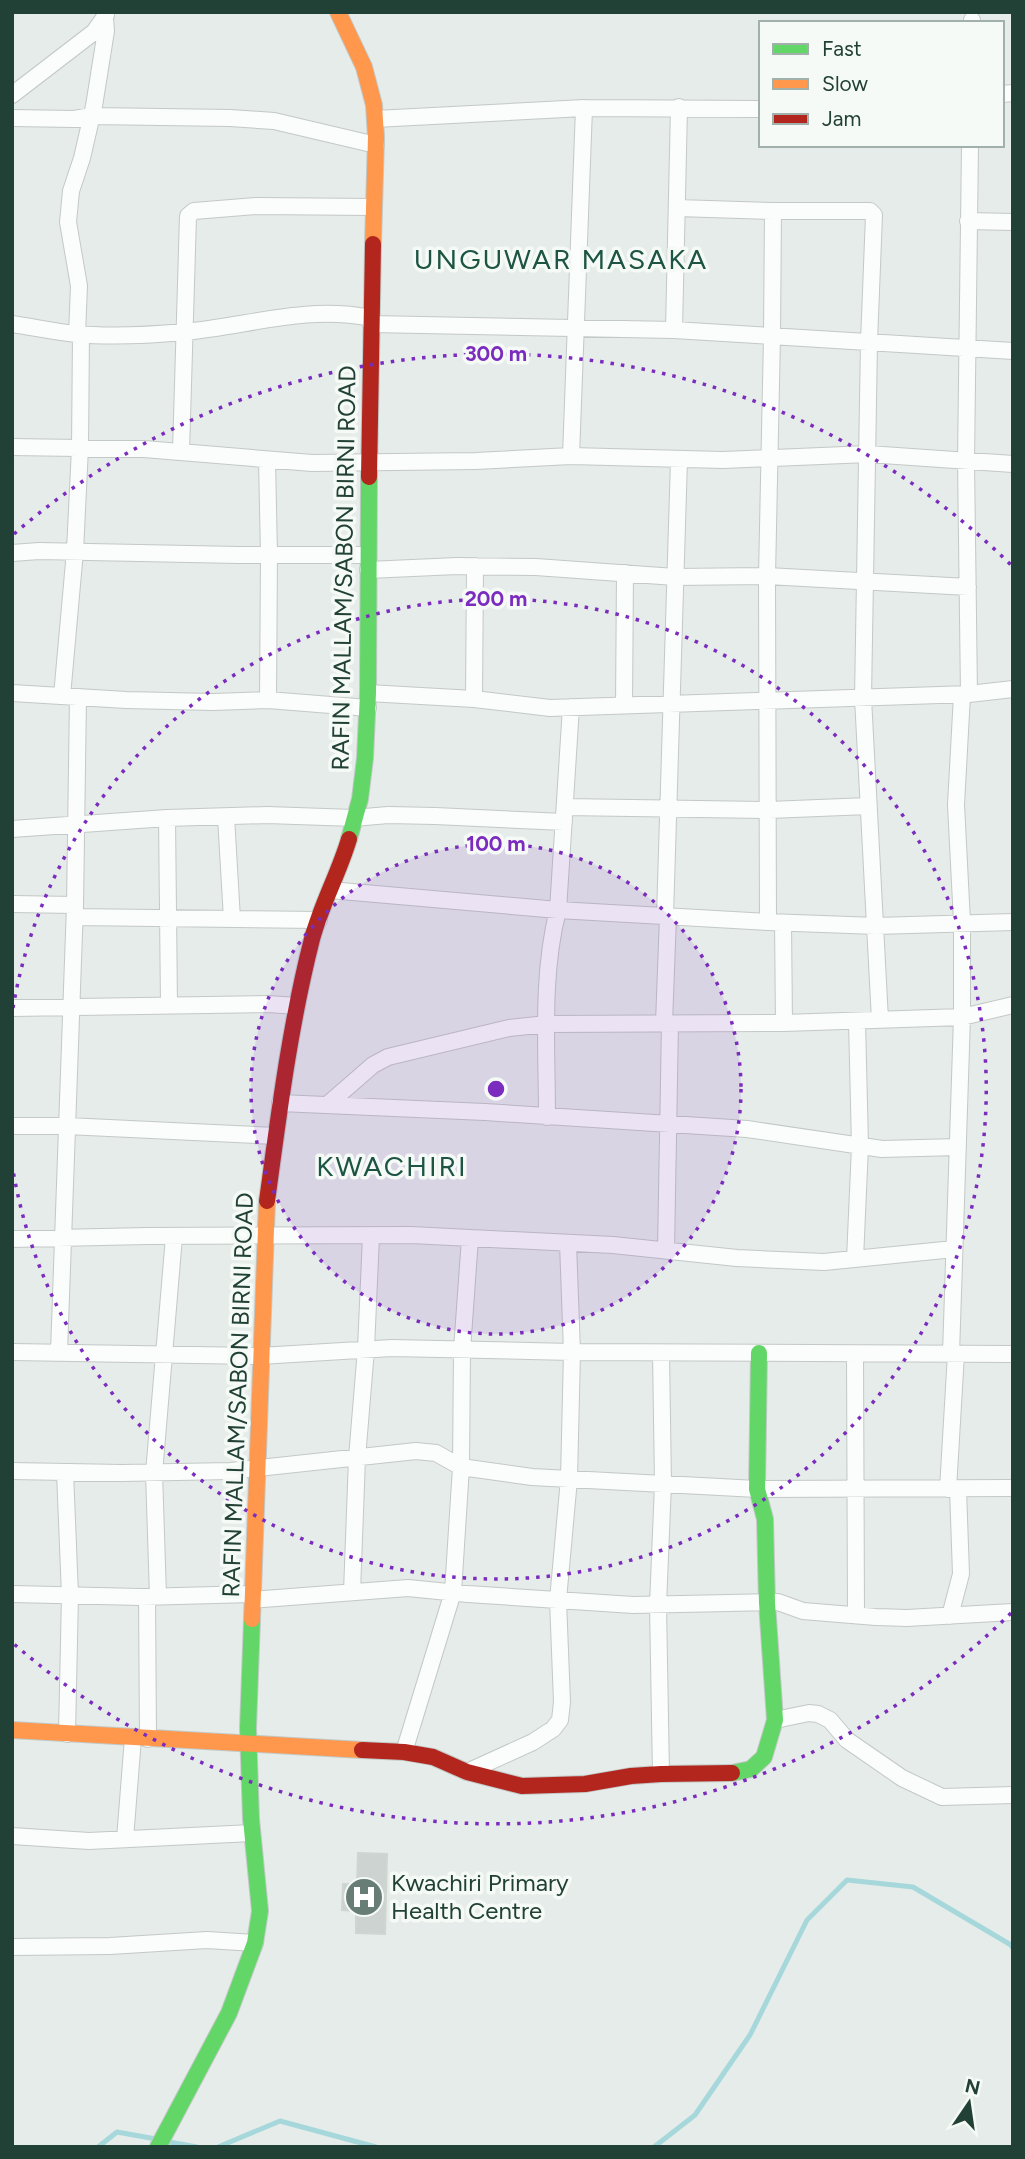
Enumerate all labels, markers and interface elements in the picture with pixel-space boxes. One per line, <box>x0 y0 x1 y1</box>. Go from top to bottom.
legend <box>759 21 1004 147</box>
text: Fast <box>822 36 862 61</box>
text: Slow <box>822 71 868 96</box>
text: Jam <box>822 106 861 131</box>
district label: UNGUWAR MASAKA <box>414 242 708 276</box>
text: 300 m <box>465 341 527 366</box>
street label: RAFIN MALLAM/SABON BIRNI ROAD <box>325 365 362 771</box>
text: 200 m <box>465 586 527 611</box>
text: 100 m <box>466 831 526 856</box>
centre of rings <box>484 1077 508 1101</box>
district label: KWACHIRI <box>316 1149 468 1183</box>
street label: RAFIN MALLAM/SABON BIRNI ROAD <box>216 1192 259 1598</box>
place label: Kwachiri Primary Health Centre <box>391 1868 569 1925</box>
hospital icon: Kwachiri Primary Health Centre <box>343 1876 385 1918</box>
north arrow <box>934 2068 1004 2138</box>
text: N <box>963 2074 982 2100</box>

